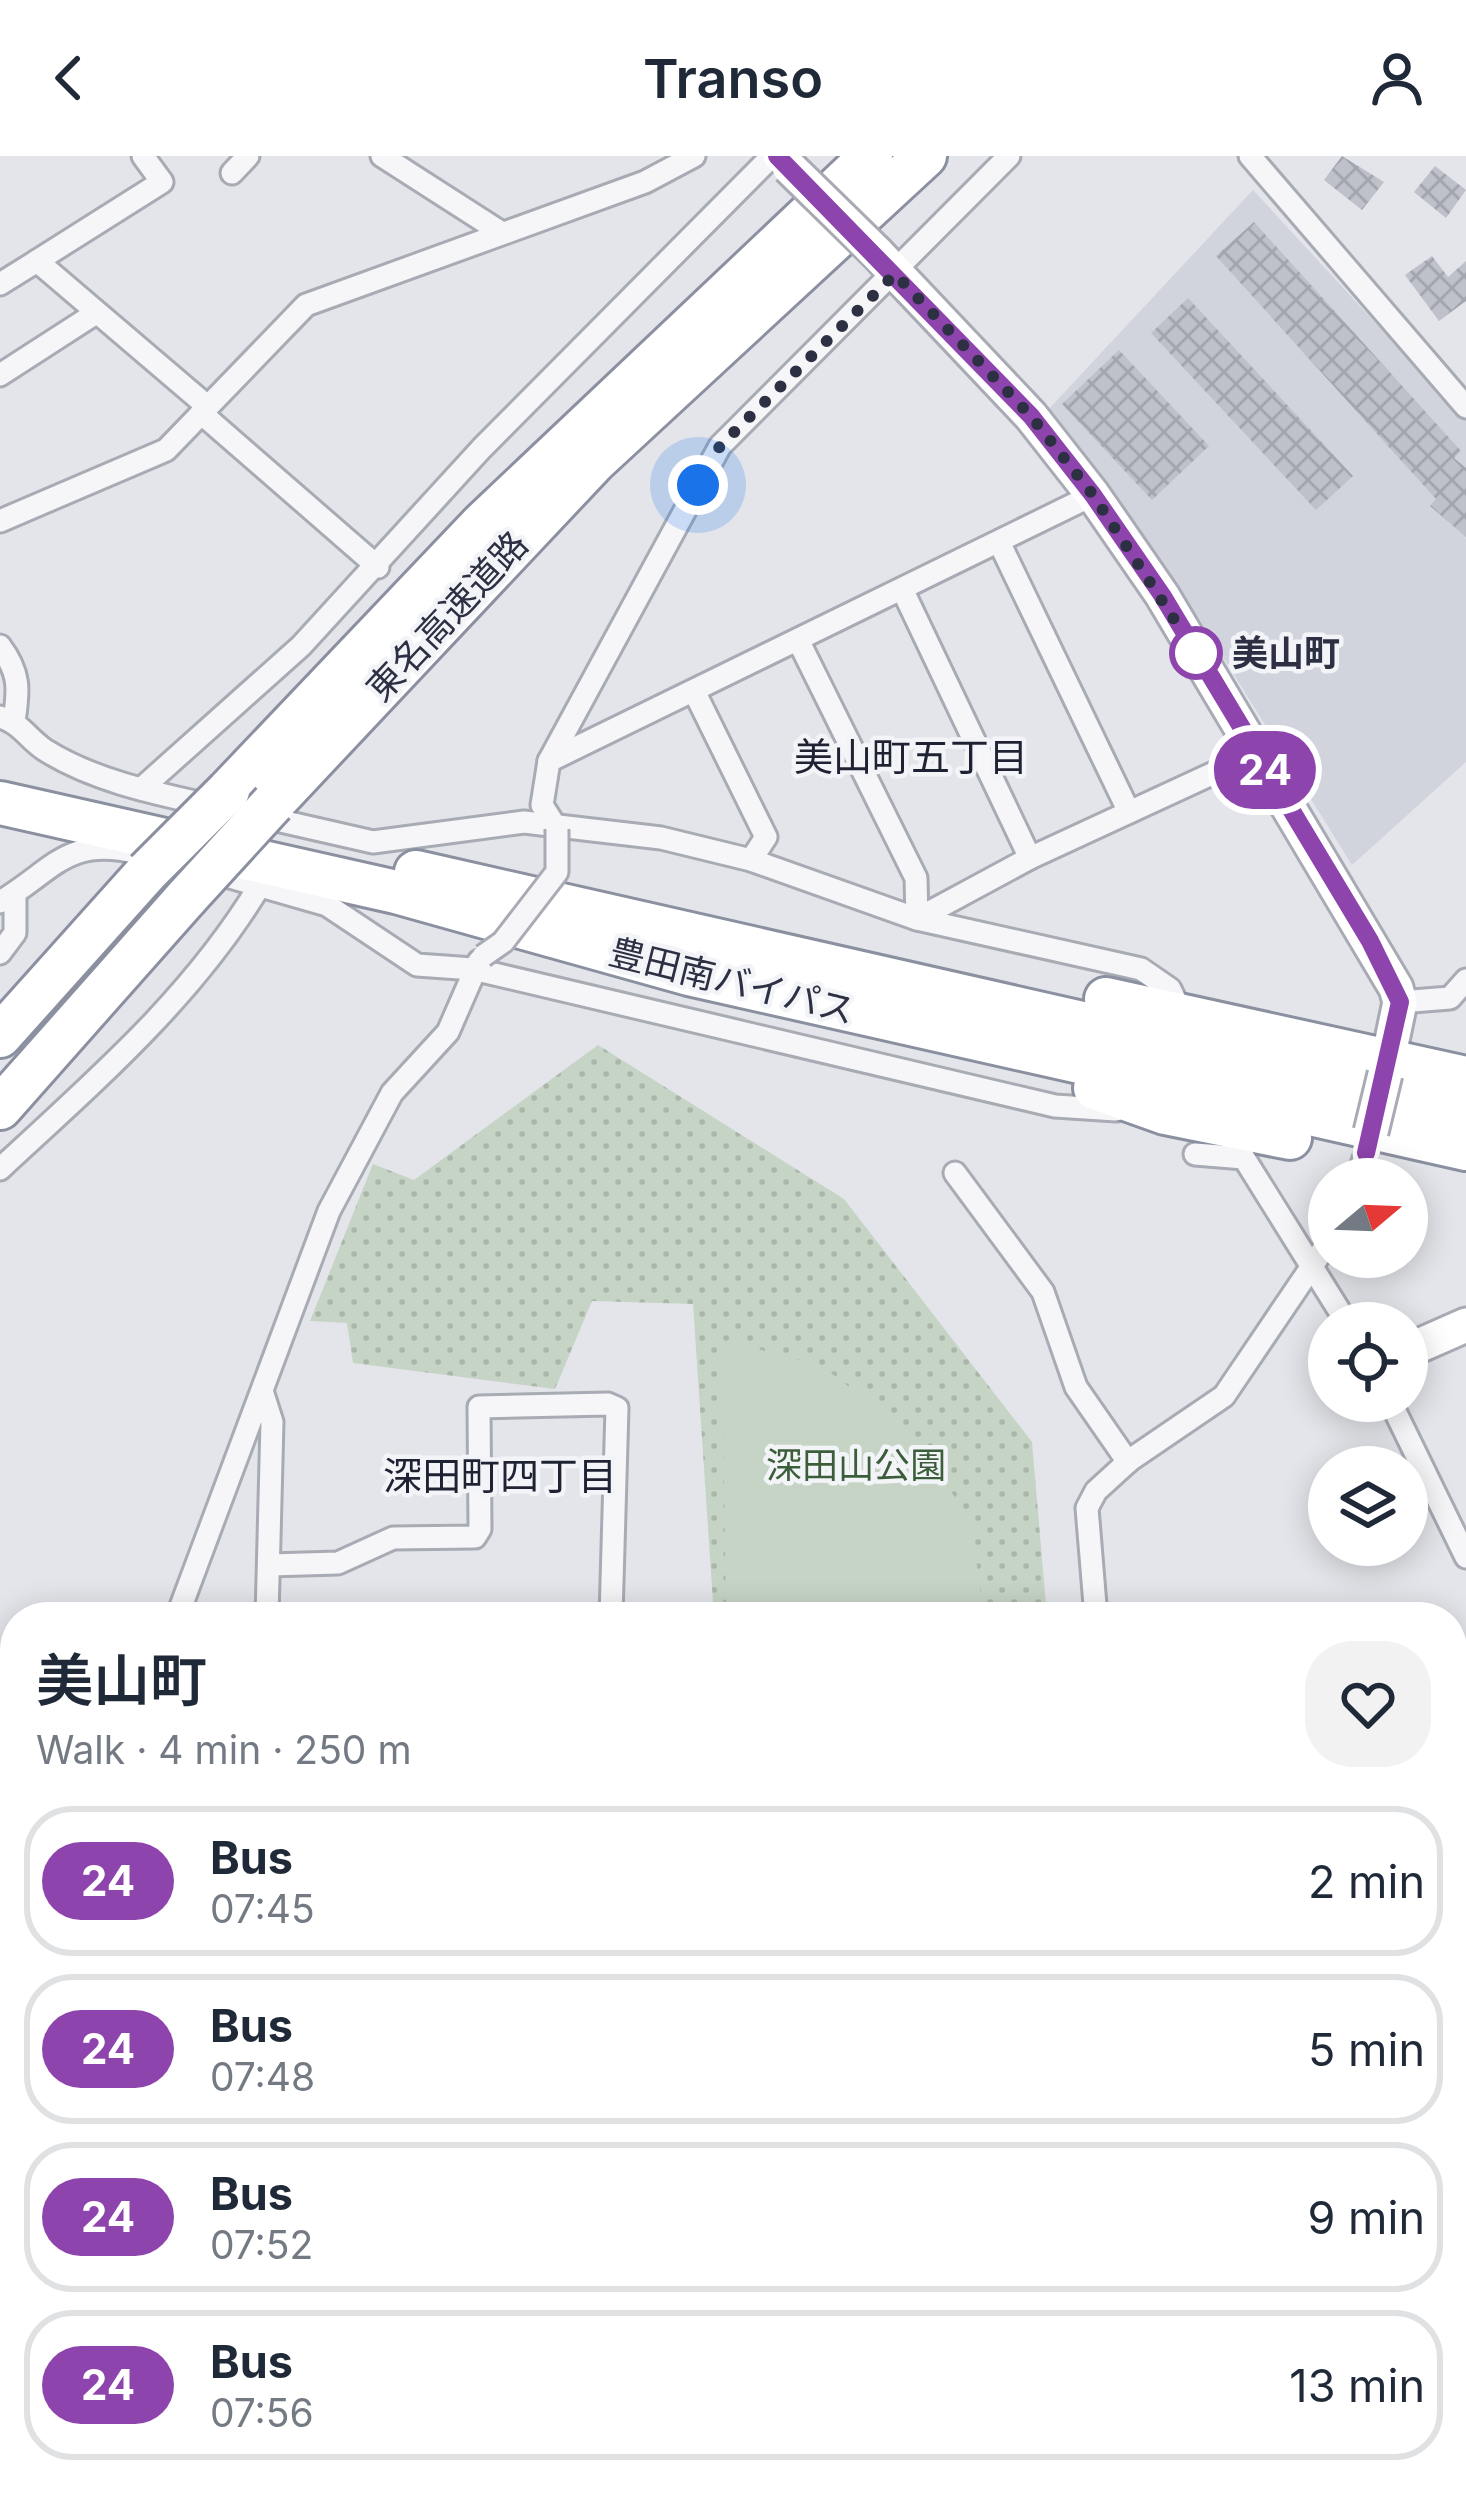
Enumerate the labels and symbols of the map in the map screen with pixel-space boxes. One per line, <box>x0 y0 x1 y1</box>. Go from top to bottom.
your location <box>668 455 728 515</box>
street label: 東名高速道路 <box>357 522 537 710</box>
marker: 美山町 <box>1171 628 1221 678</box>
place label: 美山町 <box>1232 631 1340 675</box>
line badge: 24 <box>1211 731 1319 809</box>
district label: 美山町五丁目 <box>794 733 1028 780</box>
street label: 豊田南バイパス <box>605 929 859 1033</box>
north arrow <box>1308 1158 1428 1278</box>
park label: 深田山公園 <box>766 1443 946 1487</box>
district label: 深田町四丁目 <box>383 1452 617 1499</box>

